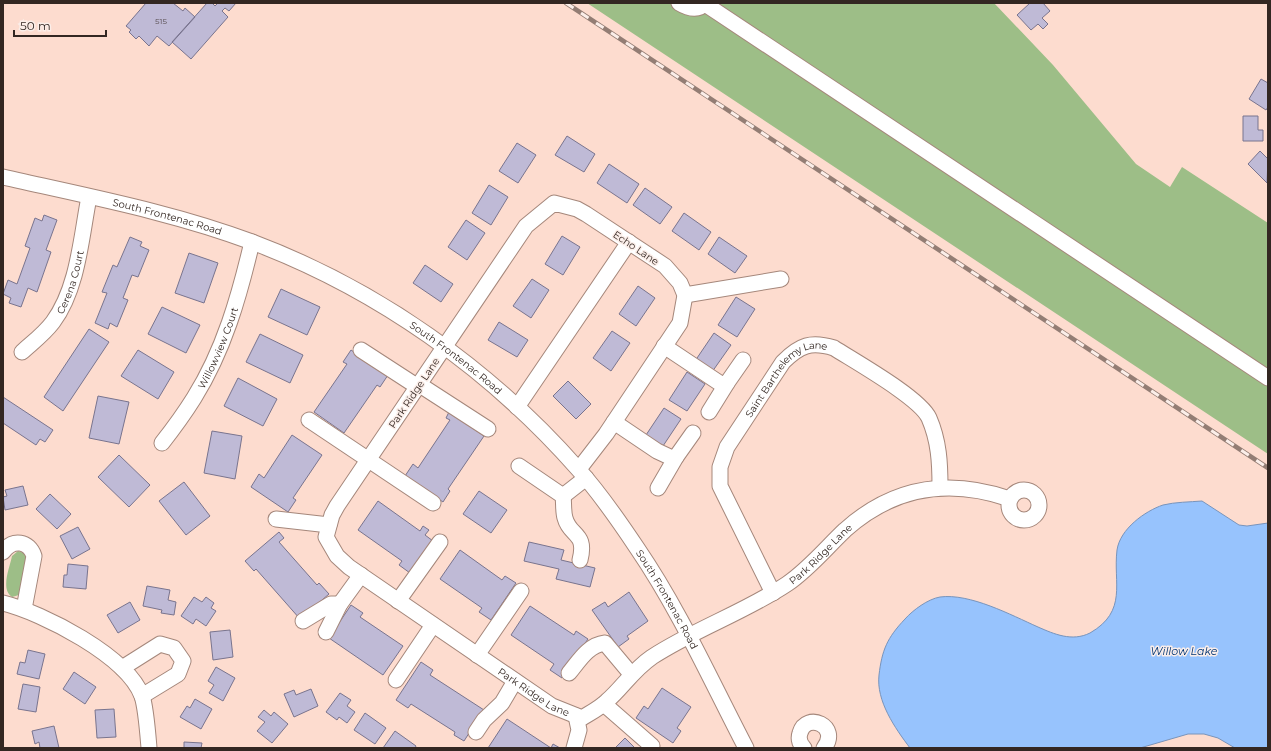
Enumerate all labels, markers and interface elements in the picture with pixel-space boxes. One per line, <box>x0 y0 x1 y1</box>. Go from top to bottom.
scale bar <box>14 12 106 38</box>
house number: 515 <box>155 16 167 26</box>
text: 50 m <box>20 18 51 33</box>
street label: South Frontenac Road <box>111 195 224 238</box>
street label: Echo Lane <box>611 228 661 268</box>
street label: Cerena Court <box>53 249 86 316</box>
street label: Willowview Court <box>195 305 241 391</box>
street label: South Frontenac Road <box>407 318 505 397</box>
street label: Saint Barthelemy Lane <box>742 338 829 420</box>
street label: Park Ridge Lane <box>386 355 442 431</box>
street label: Park Ridge Lane <box>786 521 854 587</box>
street label: South Frontenac Road <box>633 547 701 651</box>
water label: Willow Lake <box>1151 644 1218 658</box>
street label: Park Ridge Lane <box>496 665 571 719</box>

